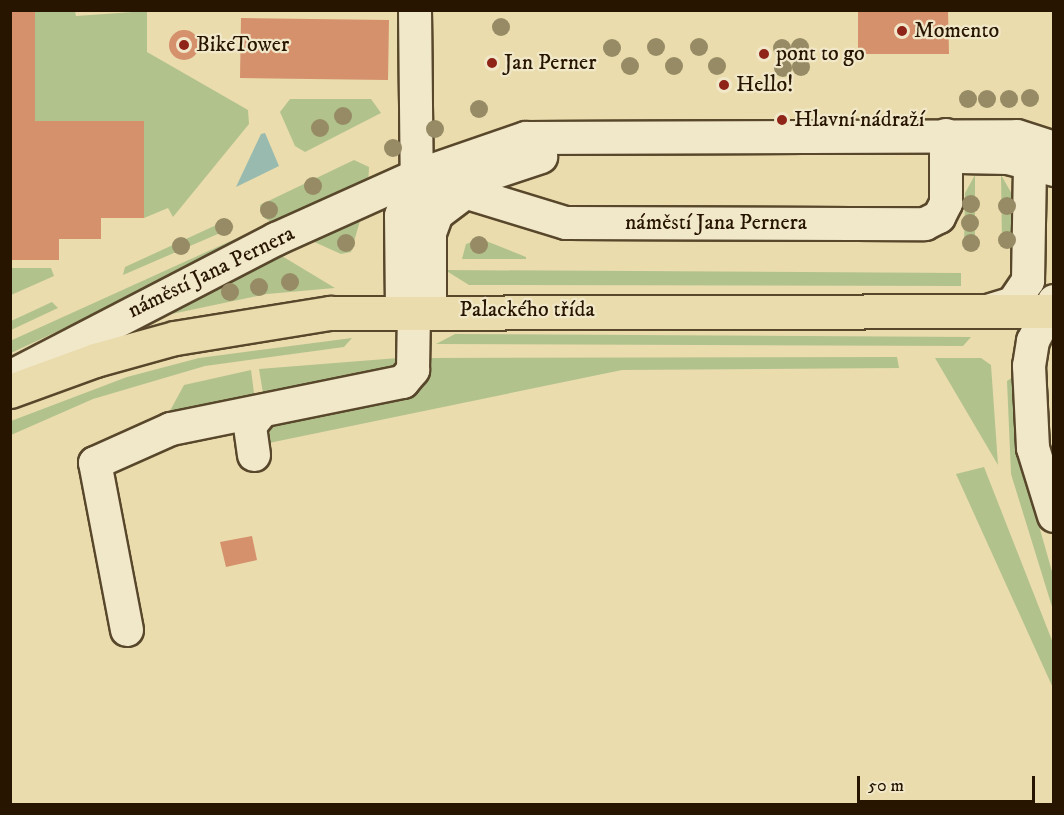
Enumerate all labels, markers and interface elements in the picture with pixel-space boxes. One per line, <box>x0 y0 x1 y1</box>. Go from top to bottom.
place label: Momento <box>914 18 999 44</box>
marker: Momento <box>895 24 909 38</box>
place label: BikeTower <box>196 32 289 58</box>
marker: BikeTower <box>177 38 191 52</box>
place label: pont to go <box>776 41 865 67</box>
marker: pont to go <box>757 47 771 61</box>
place label: Jan Perner <box>504 50 596 76</box>
marker: Jan Perner <box>485 56 499 70</box>
place label: Hello! <box>736 72 793 98</box>
marker: Hello! <box>717 78 731 92</box>
place label: Hlavní nádraží <box>794 107 924 133</box>
marker: Hlavní nádraží <box>775 113 789 127</box>
street label: náměstí Jana Pernera <box>625 210 807 236</box>
street label: náměstí Jana Pernera <box>123 220 299 324</box>
street label: Palackého třída <box>459 297 595 323</box>
scale bar <box>860 764 1038 802</box>
text: 50 m <box>868 775 904 797</box>

